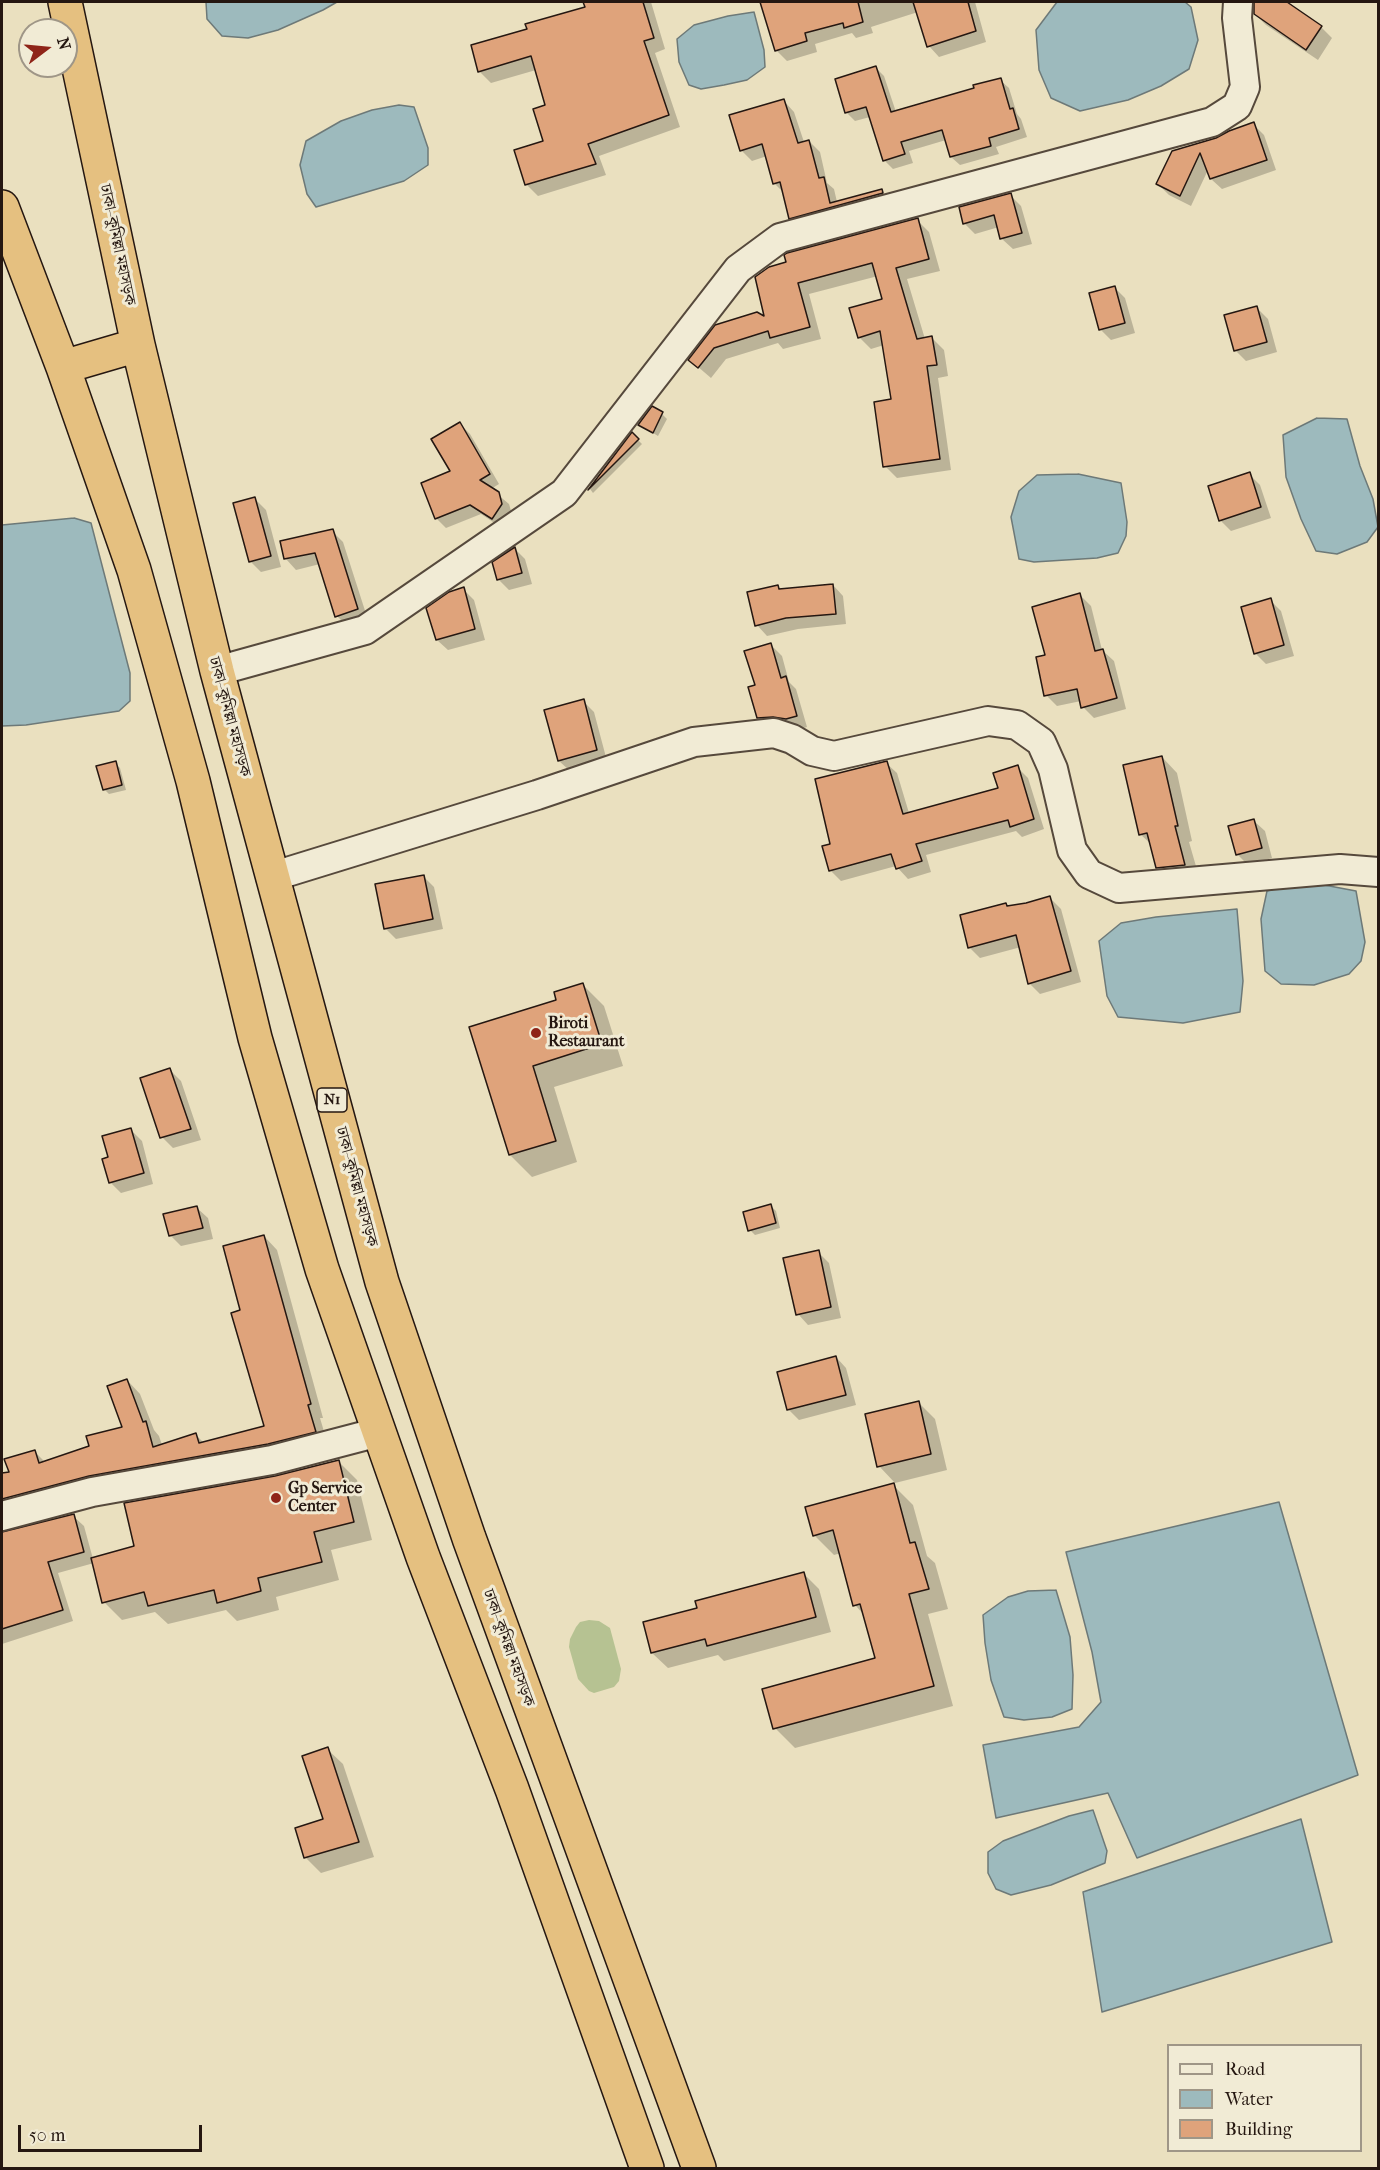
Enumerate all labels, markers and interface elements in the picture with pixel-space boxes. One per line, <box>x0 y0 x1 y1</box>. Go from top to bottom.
north arrow <box>18 18 78 78</box>
text: N <box>53 35 75 52</box>
street label: ঢাকা–কুমিল্লা মহাসড়ক <box>95 183 139 307</box>
street label: ঢাকা–কুমিল্লা মহাসড়ক <box>204 655 254 779</box>
place label: Biroti Restaurant <box>548 1014 624 1052</box>
marker: Biroti Restaurant <box>529 1026 543 1040</box>
road number: N1 <box>317 1088 347 1112</box>
street label: ঢাকা–কুমিল্লা মহাসড়ক <box>331 1125 381 1249</box>
place label: Gp Service Center <box>288 1479 362 1517</box>
marker: Gp Service Center <box>269 1491 283 1505</box>
street label: ঢাকা–কুমিল্লা মহাসড়ক <box>478 1587 538 1709</box>
legend <box>1167 2044 1362 2152</box>
text: Road <box>1225 2059 1265 2080</box>
text: Water <box>1225 2089 1273 2110</box>
scale bar <box>21 2113 206 2151</box>
text: Building <box>1225 2119 1292 2140</box>
text: 50 m <box>29 2125 65 2146</box>

